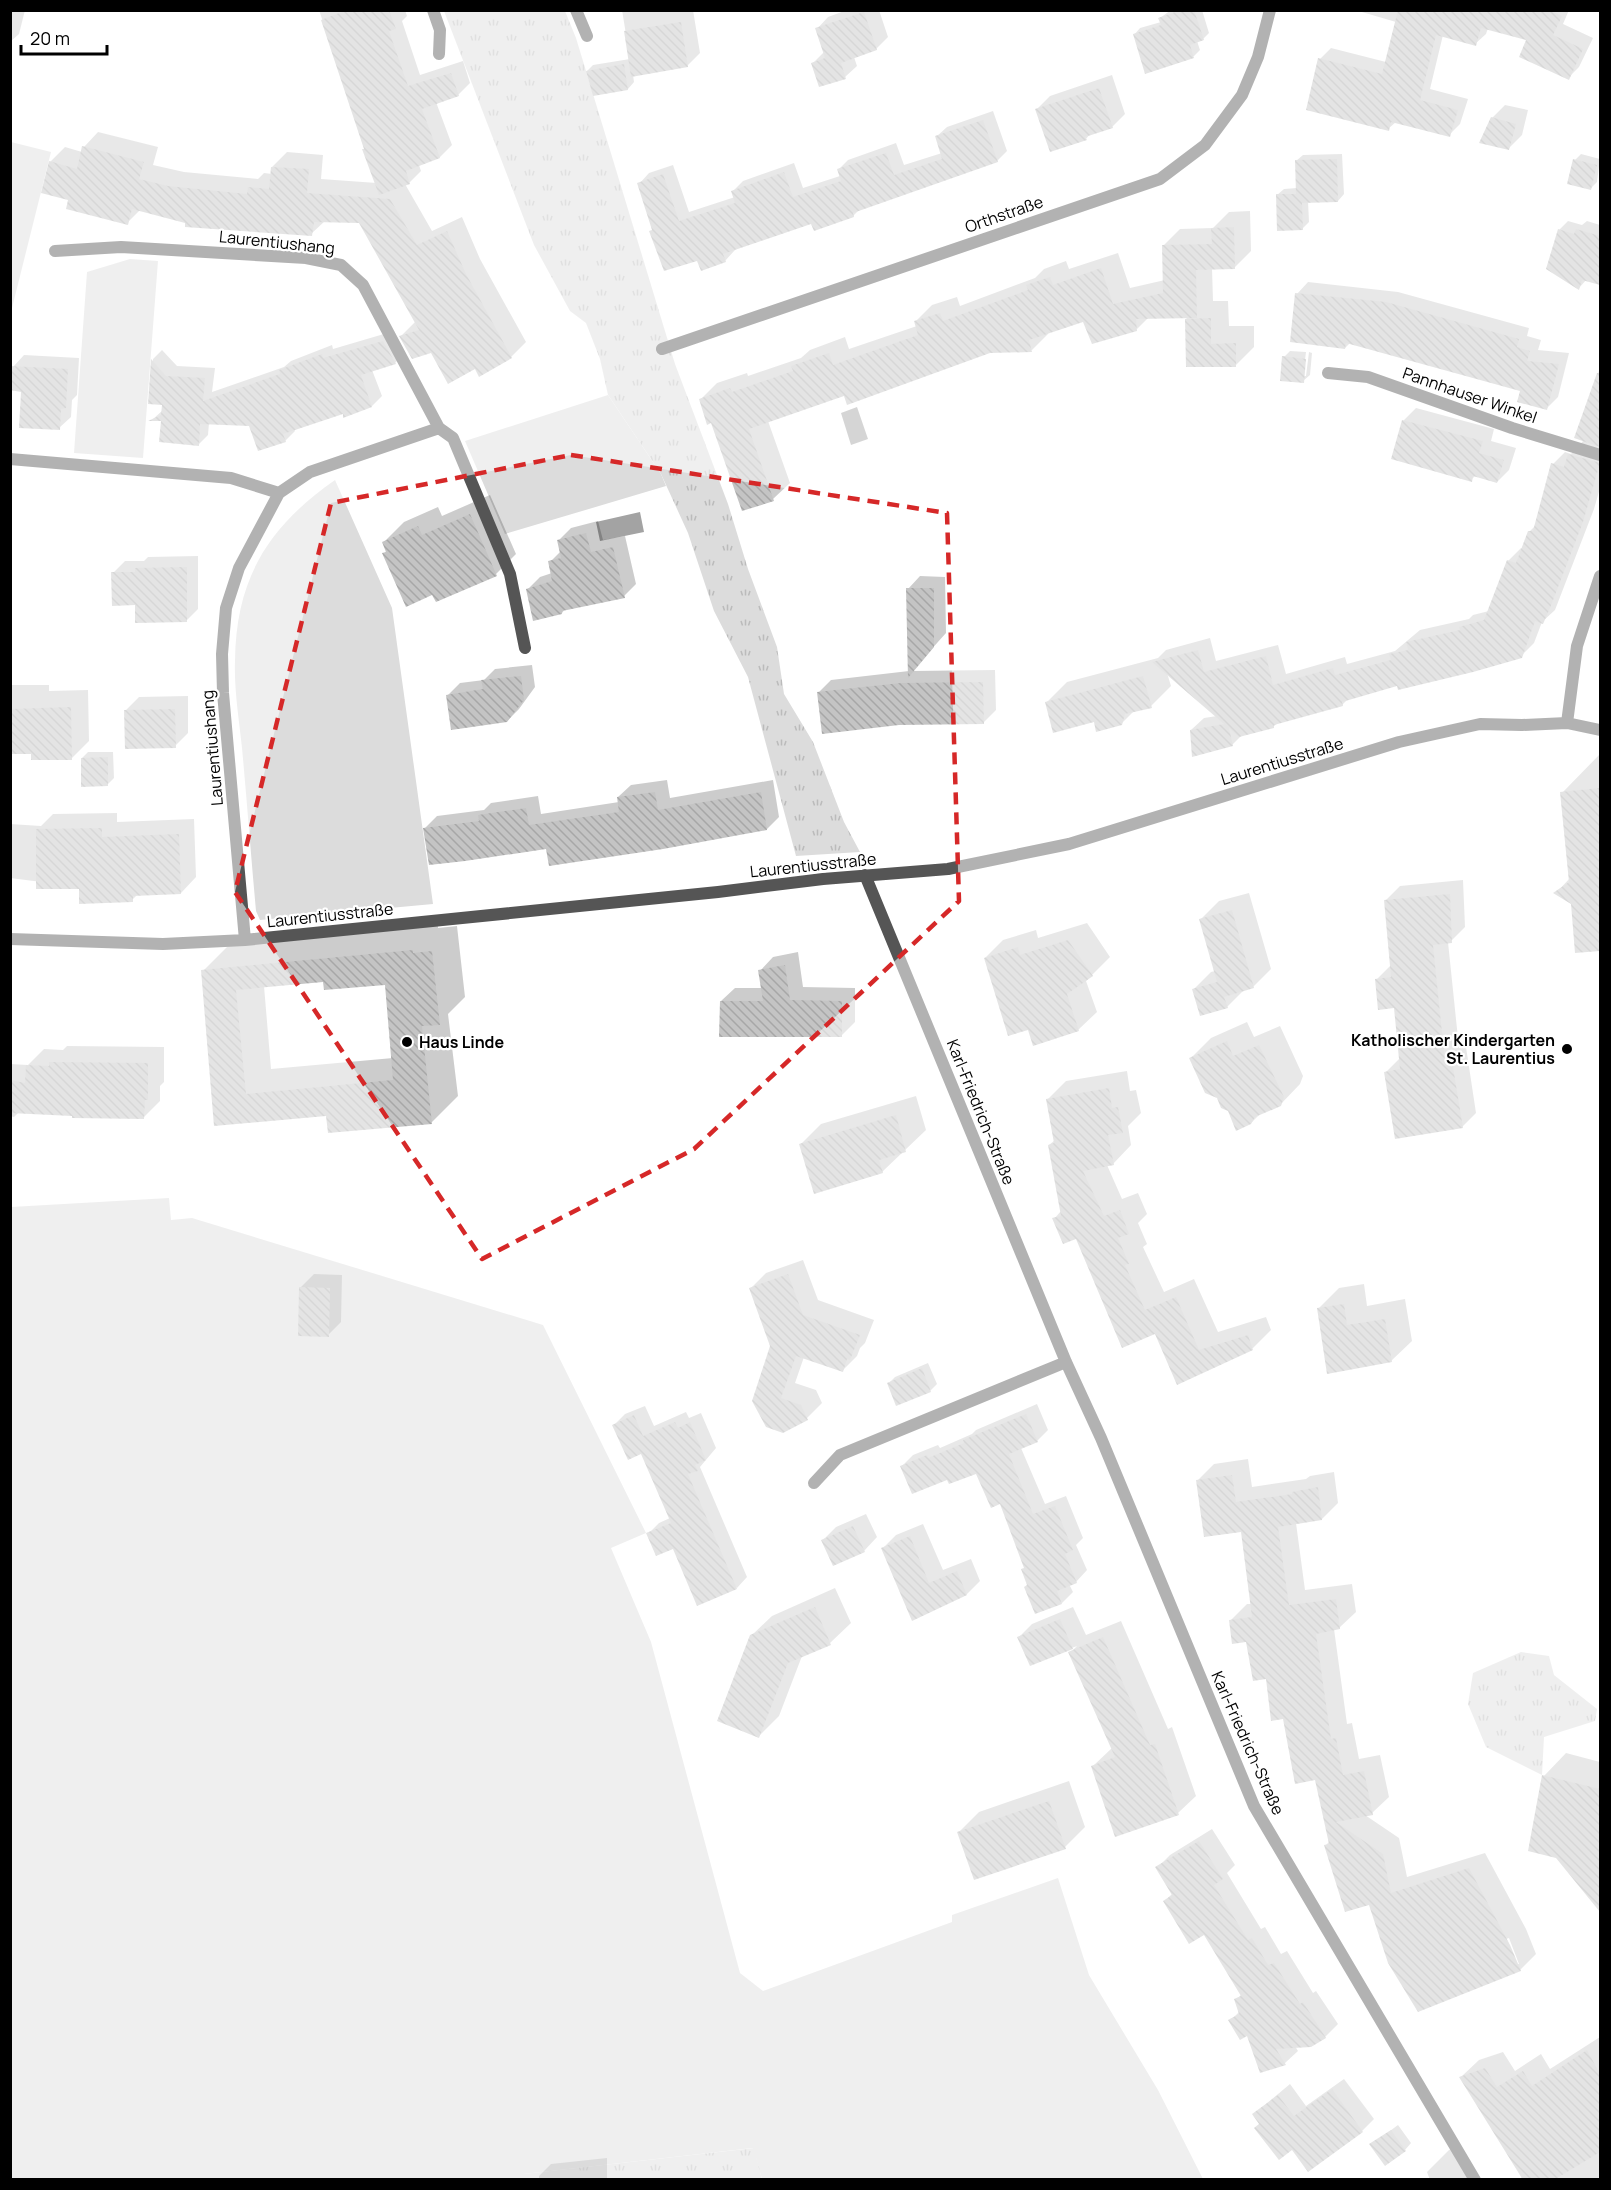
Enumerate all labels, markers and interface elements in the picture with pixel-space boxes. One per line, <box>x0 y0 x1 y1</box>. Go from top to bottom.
scale bar <box>21 18 106 56</box>
text: 20 m <box>30 26 70 50</box>
street label: Orthstraße <box>962 190 1046 238</box>
street label: Laurentiushang <box>218 225 336 259</box>
street label: Pannhauser Winkel <box>1400 362 1540 428</box>
street label: Laurentiushang <box>196 689 228 807</box>
street label: Laurentiusstraße <box>1218 732 1346 790</box>
street label: Laurentiusstraße <box>749 847 877 883</box>
street label: Laurentiusstraße <box>266 897 394 933</box>
place label: Katholischer Kindergarten St. Laurentius <box>1351 1029 1555 1069</box>
place label: Haus Linde <box>419 1031 504 1053</box>
marker: Haus Linde <box>400 1035 414 1049</box>
street label: Karl-Friedrich-Straße <box>942 1036 1020 1188</box>
marker: Katholischer Kindergarten St. Laurentius <box>1560 1042 1574 1056</box>
street label: Karl-Friedrich-Straße <box>1206 1668 1290 1818</box>

